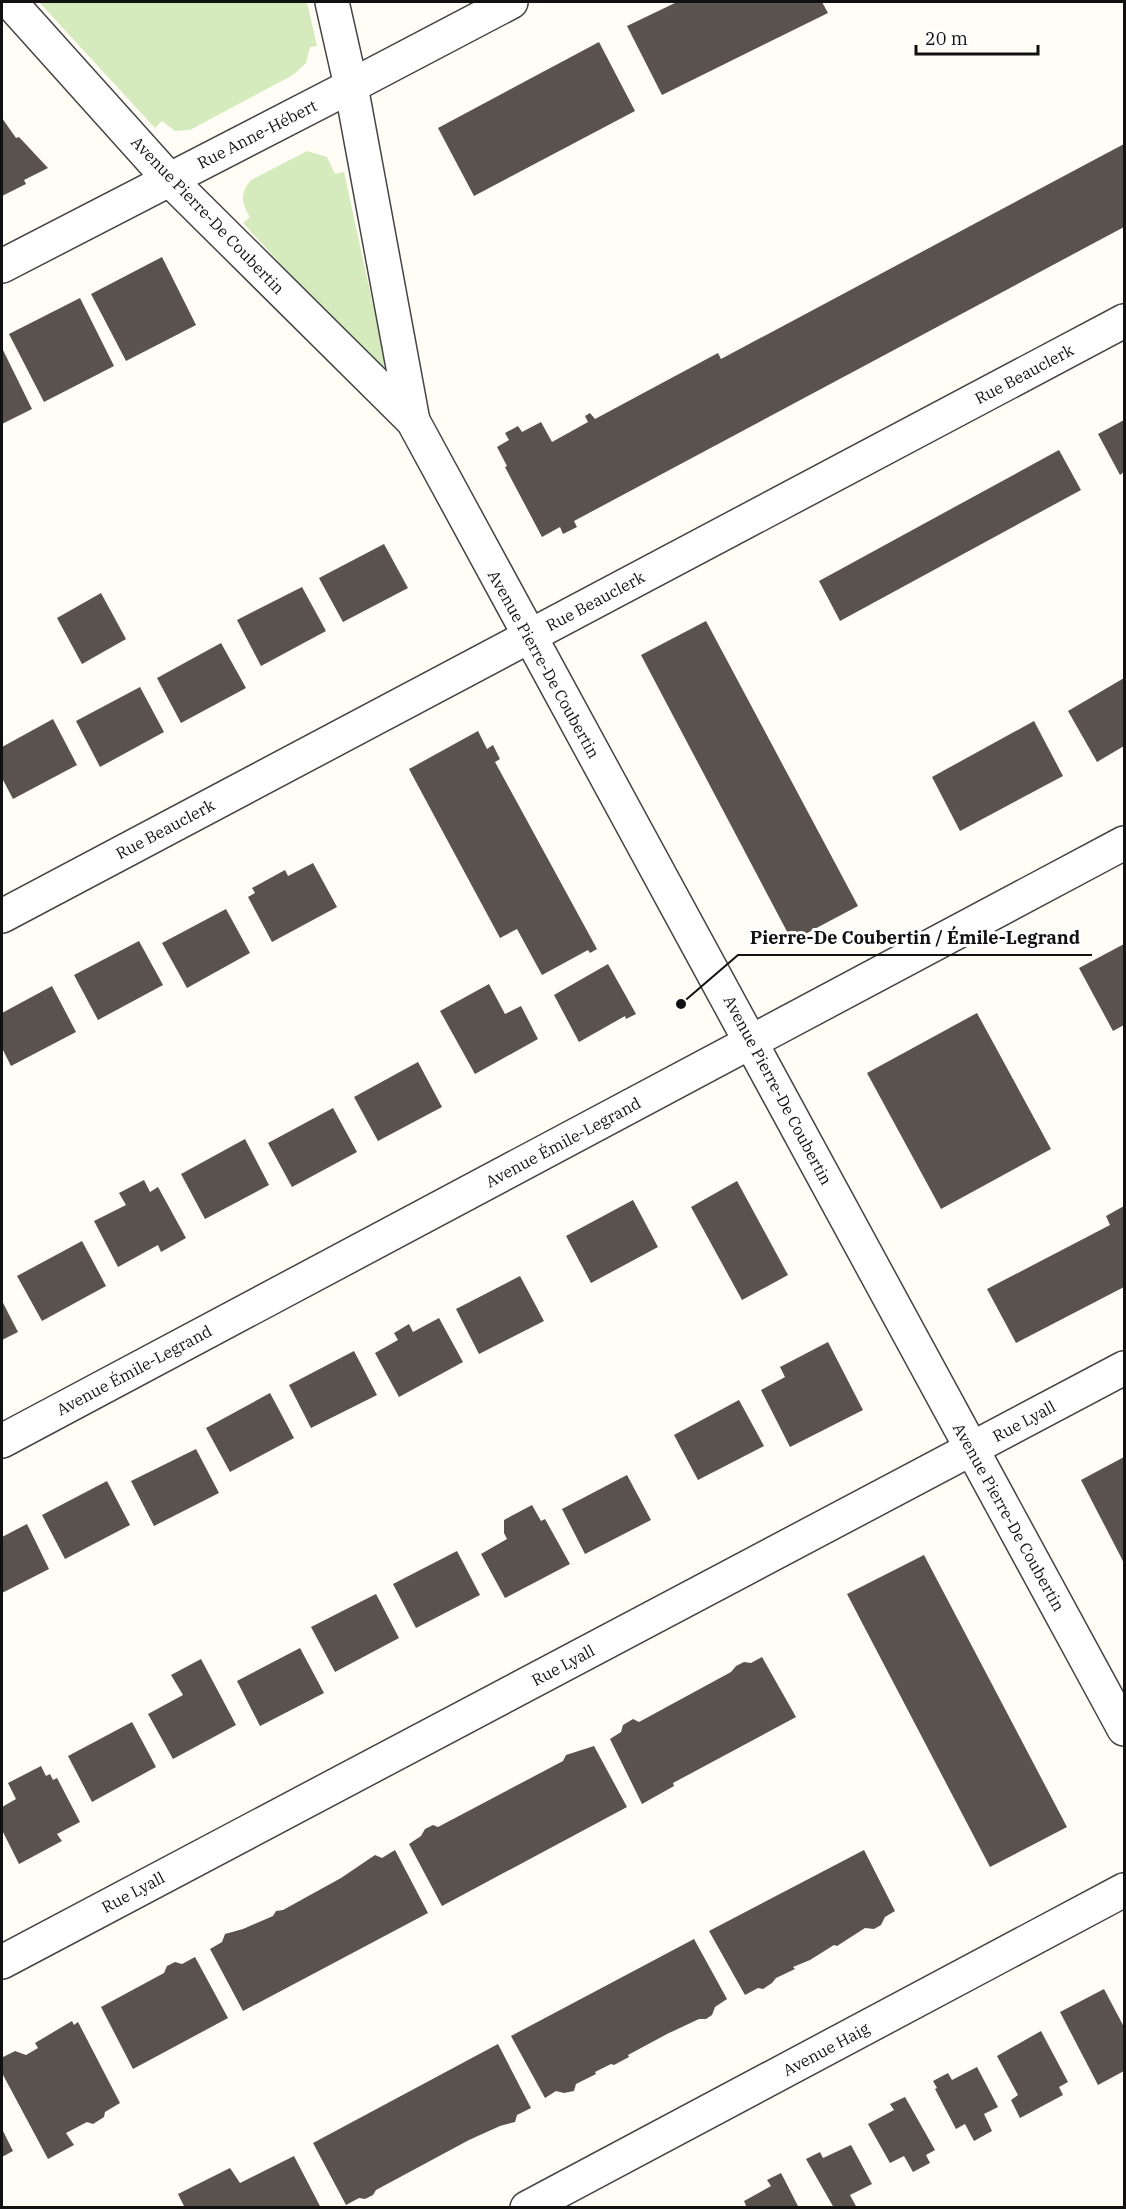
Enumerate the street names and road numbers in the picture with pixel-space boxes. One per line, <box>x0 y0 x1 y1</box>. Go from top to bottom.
street label: Rue Anne-Hébert <box>194 95 321 173</box>
street label: Avenue Pierre-De Coubertin <box>127 132 289 298</box>
street label: Rue Beauclerk <box>971 339 1077 408</box>
street label: Avenue Pierre-De Coubertin <box>484 566 604 762</box>
street label: Rue Beauclerk <box>542 566 648 635</box>
street label: Rue Beauclerk <box>112 794 218 863</box>
street label: Avenue Pierre-De Coubertin <box>719 992 837 1188</box>
street label: Avenue Émile-Legrand <box>482 1092 644 1191</box>
street label: Avenue Émile-Legrand <box>53 1320 215 1419</box>
street label: Rue Lyall <box>989 1396 1059 1446</box>
street label: Avenue Pierre-De Coubertin <box>949 1419 1069 1615</box>
street label: Rue Lyall <box>528 1640 598 1690</box>
street label: Rue Lyall <box>98 1867 168 1917</box>
street label: Avenue Haig <box>779 2018 873 2080</box>

